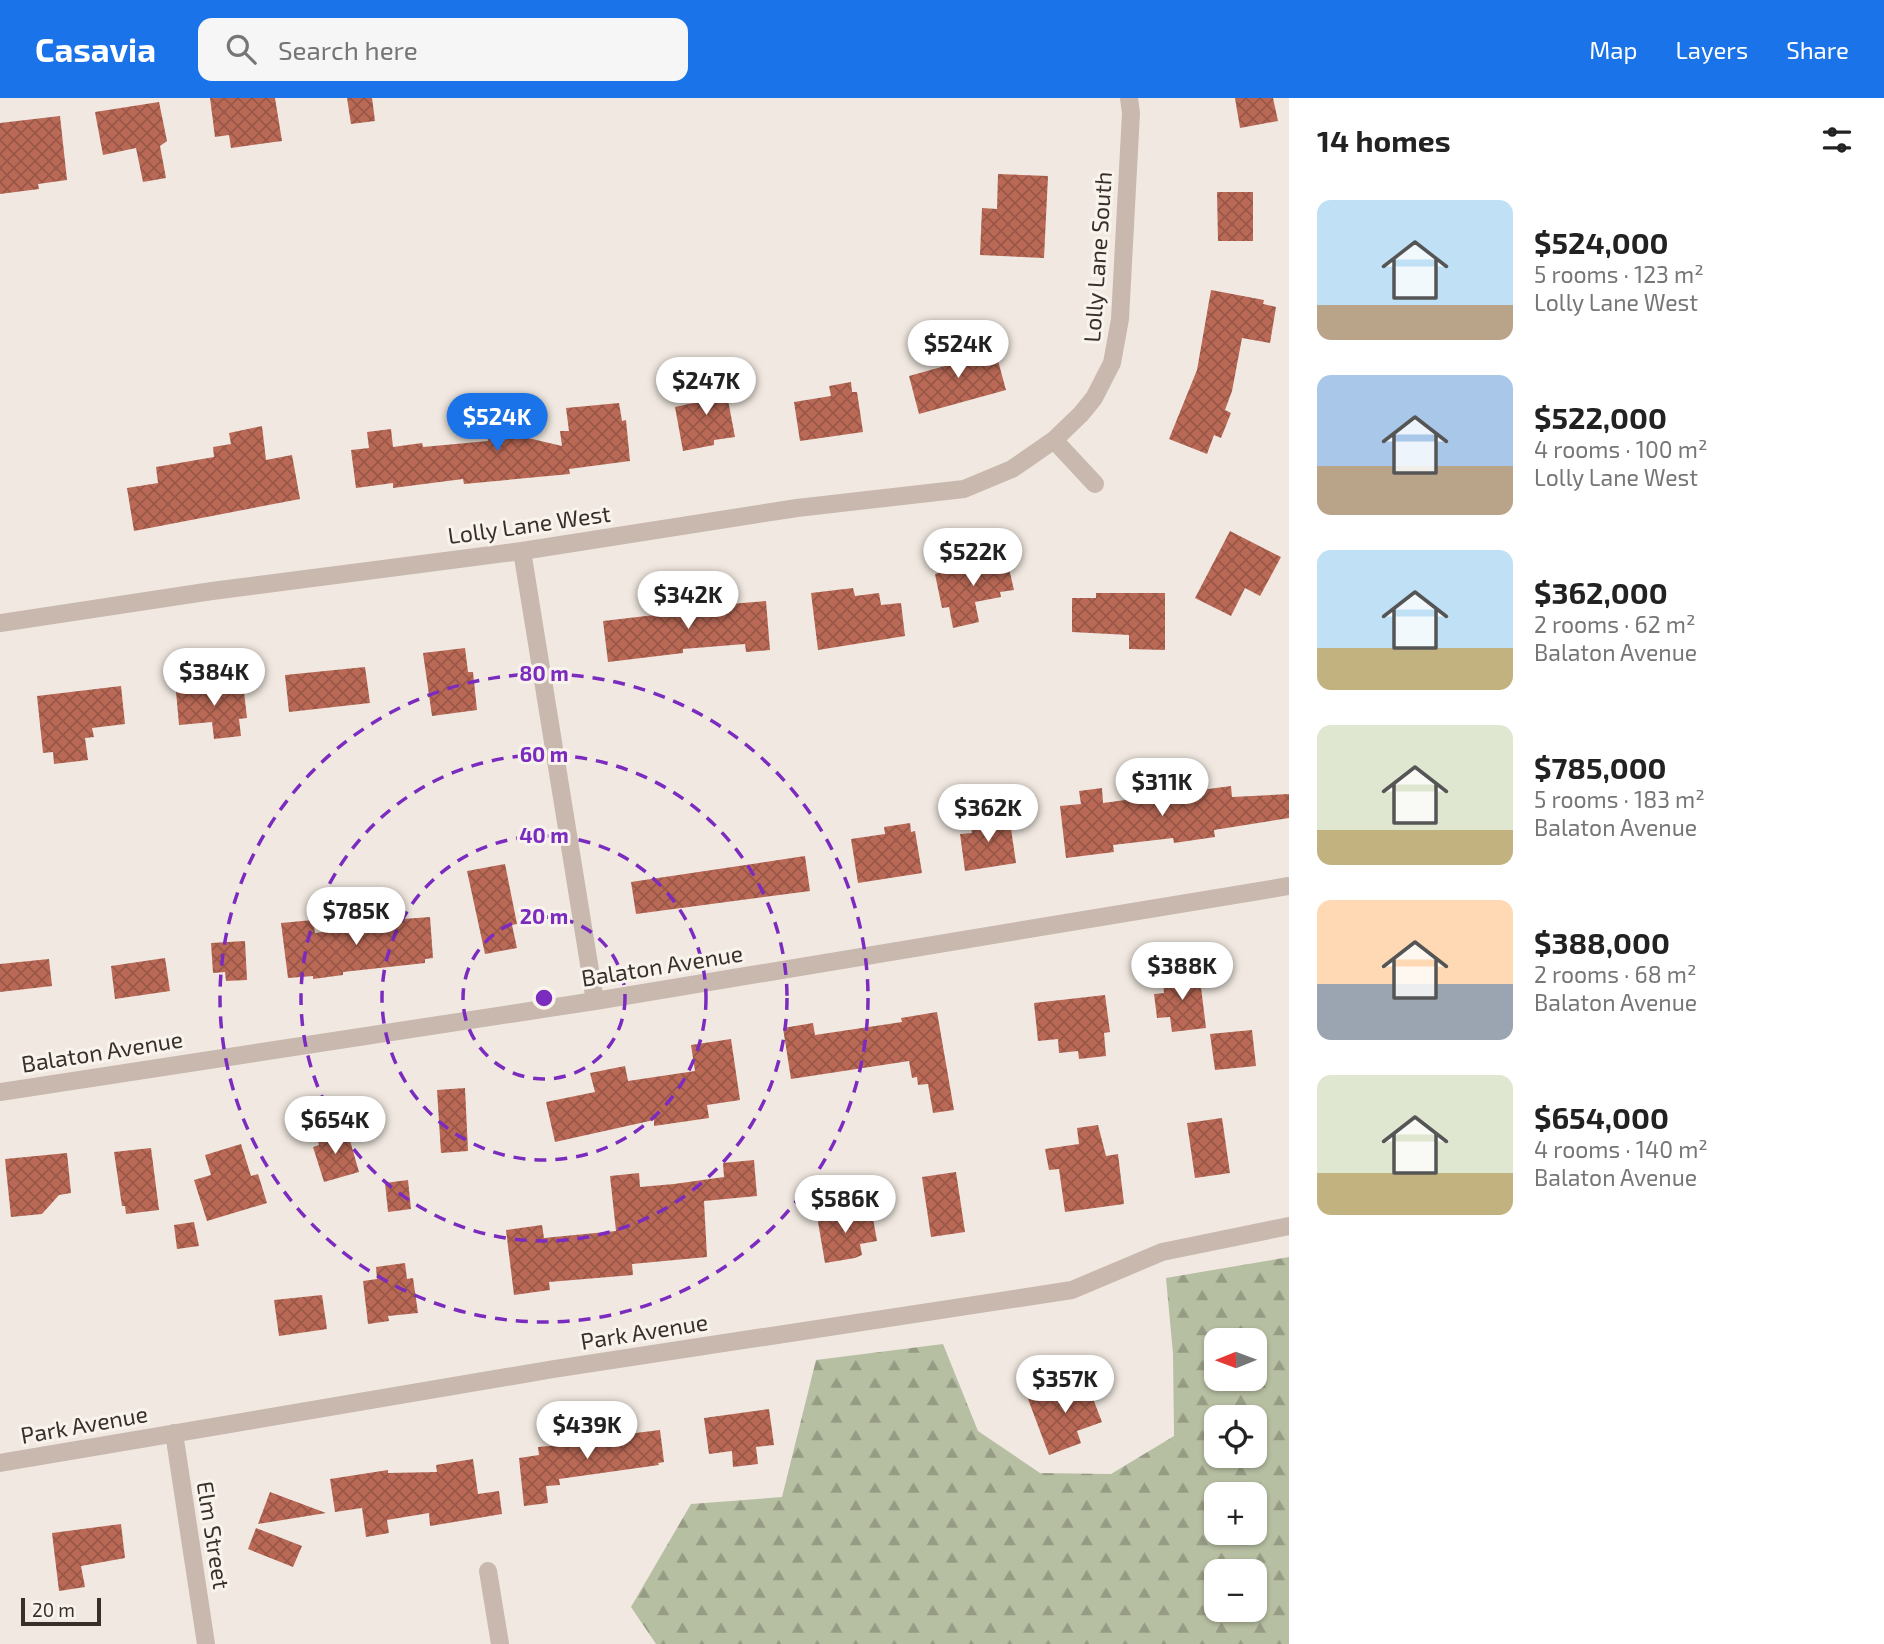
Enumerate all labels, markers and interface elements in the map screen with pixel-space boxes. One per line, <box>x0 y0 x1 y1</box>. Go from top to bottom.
search box <box>198 18 688 81</box>
text: Casavia <box>35 29 156 69</box>
icon: search <box>222 30 260 68</box>
text: Search here <box>278 34 418 65</box>
text: Map <box>1589 35 1637 64</box>
text: Layers <box>1675 35 1748 64</box>
text: Share <box>1786 35 1849 64</box>
icon: filters <box>1818 121 1856 159</box>
text: 14 homes <box>1317 122 1451 158</box>
street label: Lolly Lane South <box>1077 171 1117 343</box>
text: $524,000 <box>1534 224 1669 260</box>
icon: home <box>1373 228 1457 312</box>
text: 5 rooms · 123 m² <box>1534 260 1704 288</box>
text: Lolly Lane West <box>1534 288 1698 316</box>
pin: $524K <box>909 320 1007 380</box>
text: $524K <box>924 329 992 357</box>
pin: $247K <box>657 358 755 417</box>
text: $247K <box>672 366 740 394</box>
pin: $524K <box>448 394 546 453</box>
text: $522,000 <box>1534 399 1667 435</box>
text: $524K <box>463 402 531 430</box>
icon: home <box>1373 403 1457 487</box>
text: 4 rooms · 100 m² <box>1534 435 1708 463</box>
text: Lolly Lane West <box>1534 463 1698 491</box>
street label: Lolly Lane West <box>446 499 612 549</box>
pin: $522K <box>924 528 1022 588</box>
text: $522K <box>939 537 1007 565</box>
pin: $342K <box>639 572 737 631</box>
text: $362,000 <box>1534 574 1668 610</box>
icon: home <box>1373 578 1457 662</box>
text: $342K <box>654 580 722 608</box>
text: 2 rooms · 62 m² <box>1534 610 1696 638</box>
text: Balaton Avenue <box>1534 638 1697 666</box>
pin: $384K <box>165 648 263 708</box>
text: $384K <box>179 657 249 685</box>
text: 80 m <box>519 660 569 685</box>
text: 60 m <box>520 741 568 766</box>
text: $785,000 <box>1534 749 1667 785</box>
icon: home <box>1373 753 1457 837</box>
pin: $311K <box>1113 758 1211 818</box>
text: $311K <box>1132 767 1192 795</box>
pin: $362K <box>939 784 1037 844</box>
text: 5 rooms · 183 m² <box>1534 785 1705 813</box>
text: $362K <box>954 793 1022 821</box>
text: Balaton Avenue <box>1534 813 1697 841</box>
text: 40 m <box>519 822 569 847</box>
pin: $785K <box>307 888 405 947</box>
text: $785K <box>322 896 390 924</box>
text: 20 m <box>520 903 568 928</box>
text: $388,000 <box>1534 924 1670 960</box>
icon: home <box>1373 928 1457 1012</box>
street label: Balaton Avenue <box>579 938 745 992</box>
pin: $388K <box>1133 942 1231 1002</box>
text: $388K <box>1147 951 1217 979</box>
text: 2 rooms · 68 m² <box>1534 960 1697 988</box>
centre of rings <box>532 986 556 1010</box>
text: Balaton Avenue <box>1534 988 1697 1016</box>
street label: Balaton Avenue <box>19 1024 185 1078</box>
pin: $654K <box>286 1096 384 1156</box>
text: $654,000 <box>1534 1099 1669 1135</box>
icon: home <box>1373 1103 1457 1187</box>
text: $654K <box>301 1105 369 1133</box>
text: 4 rooms · 140 m² <box>1534 1135 1708 1163</box>
text: Balaton Avenue <box>1534 1163 1697 1191</box>
pin: $586K <box>796 1176 894 1235</box>
text: $586K <box>811 1184 879 1212</box>
street label: Park Avenue <box>578 1307 710 1355</box>
north arrow <box>1204 1328 1267 1391</box>
map controls <box>1204 1328 1267 1622</box>
pin: $357K <box>1016 1356 1114 1415</box>
text: $357K <box>1032 1364 1098 1392</box>
street label: Park Avenue <box>18 1399 150 1449</box>
pin: $439K <box>538 1402 636 1461</box>
button: locate <box>1204 1405 1267 1468</box>
text: $439K <box>552 1410 622 1438</box>
street label: Elm Street <box>192 1479 236 1591</box>
button: + <box>1204 1482 1267 1545</box>
button: − <box>1204 1559 1267 1622</box>
scale bar <box>21 1595 102 1627</box>
text: 20 m <box>32 1598 75 1621</box>

